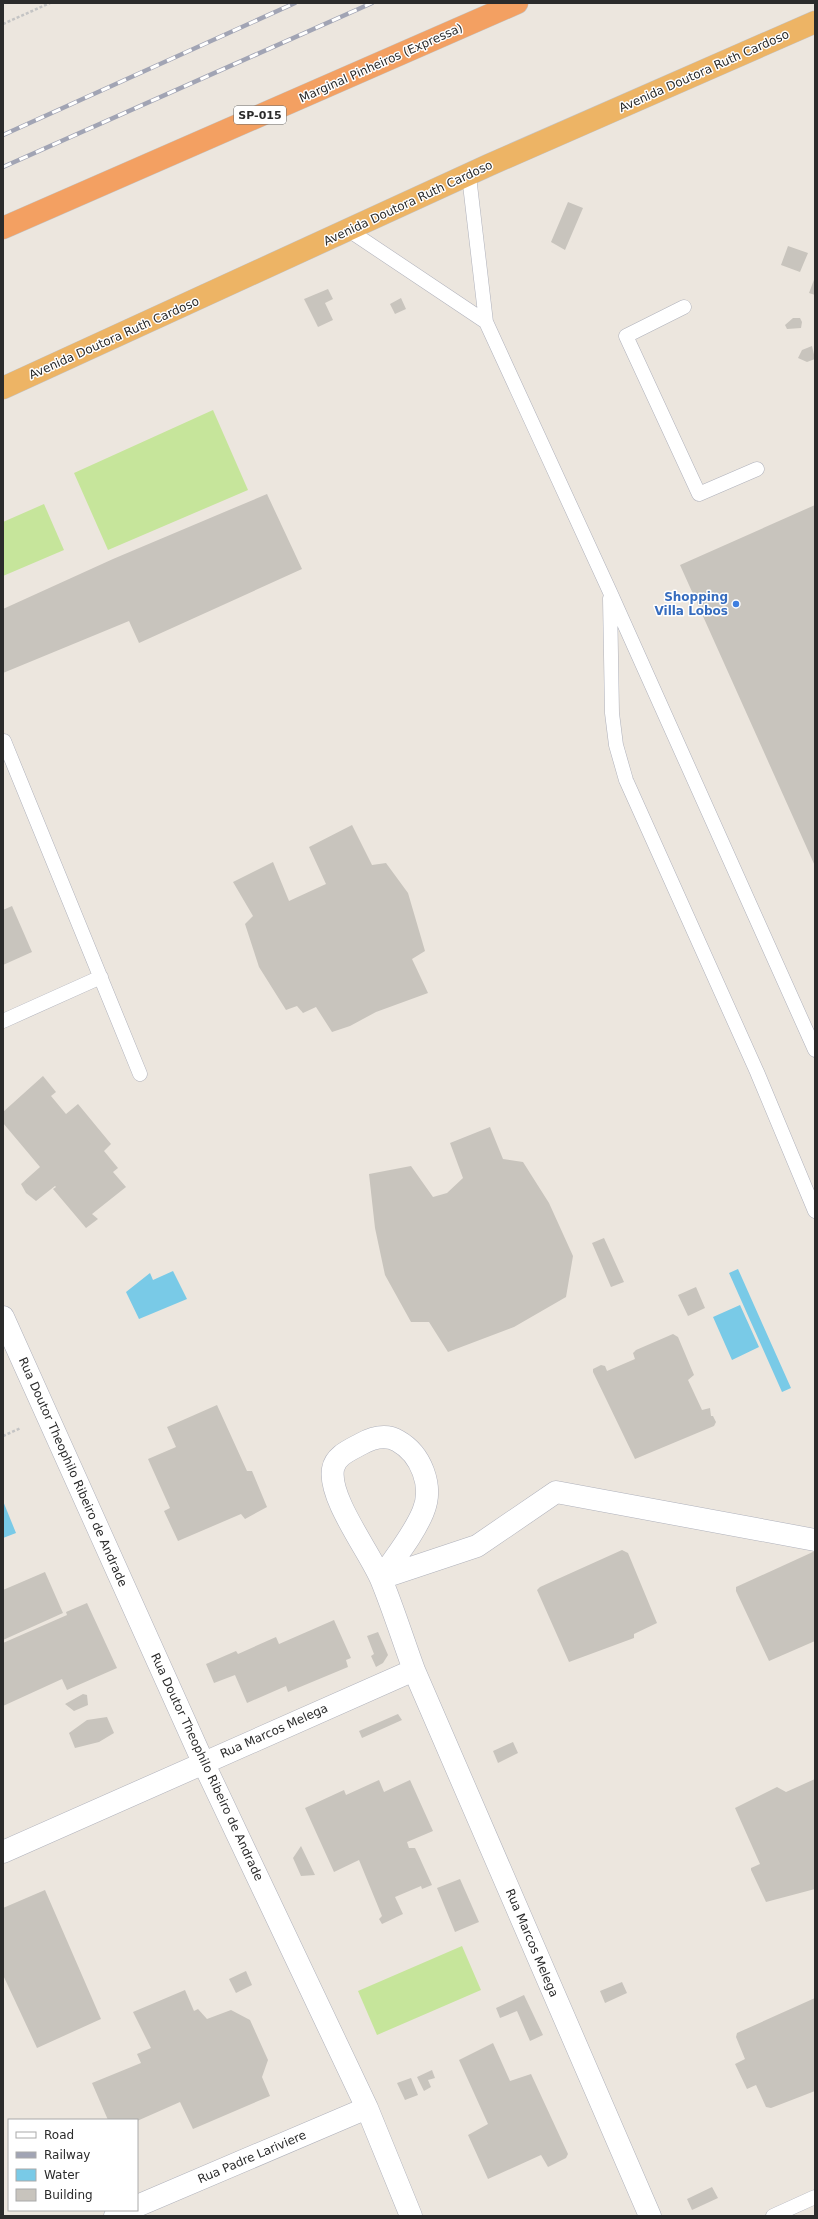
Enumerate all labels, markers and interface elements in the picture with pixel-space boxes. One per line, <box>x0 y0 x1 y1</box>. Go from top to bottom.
street label: Marginal Pinheiros (Expressa) <box>297 21 465 105</box>
street label: Avenida Doutora Ruth Cardoso <box>617 27 791 115</box>
road number: SP-015 <box>234 106 286 124</box>
street label: Avenida Doutora Ruth Cardoso <box>321 158 495 248</box>
street label: Avenida Doutora Ruth Cardoso <box>27 294 201 382</box>
place label: Shopping Villa Lobos <box>654 590 728 618</box>
marker: Shopping Villa Lobos <box>731 599 741 609</box>
street label: Rua Doutor Theophilo Ribeiro de Andrade <box>16 1355 130 1589</box>
street label: Rua Doutor Theophilo Ribeiro de Andrade <box>148 1651 266 1883</box>
street label: Rua Marcos Melega <box>218 1701 330 1761</box>
street label: Rua Marcos Melega <box>503 1887 561 1999</box>
legend <box>8 2119 138 2211</box>
text: Road <box>44 2128 74 2142</box>
street label: Rua Padre Lariviere <box>196 2128 308 2186</box>
text: Railway <box>44 2148 90 2162</box>
text: Water <box>44 2168 80 2182</box>
text: Building <box>44 2188 93 2202</box>

